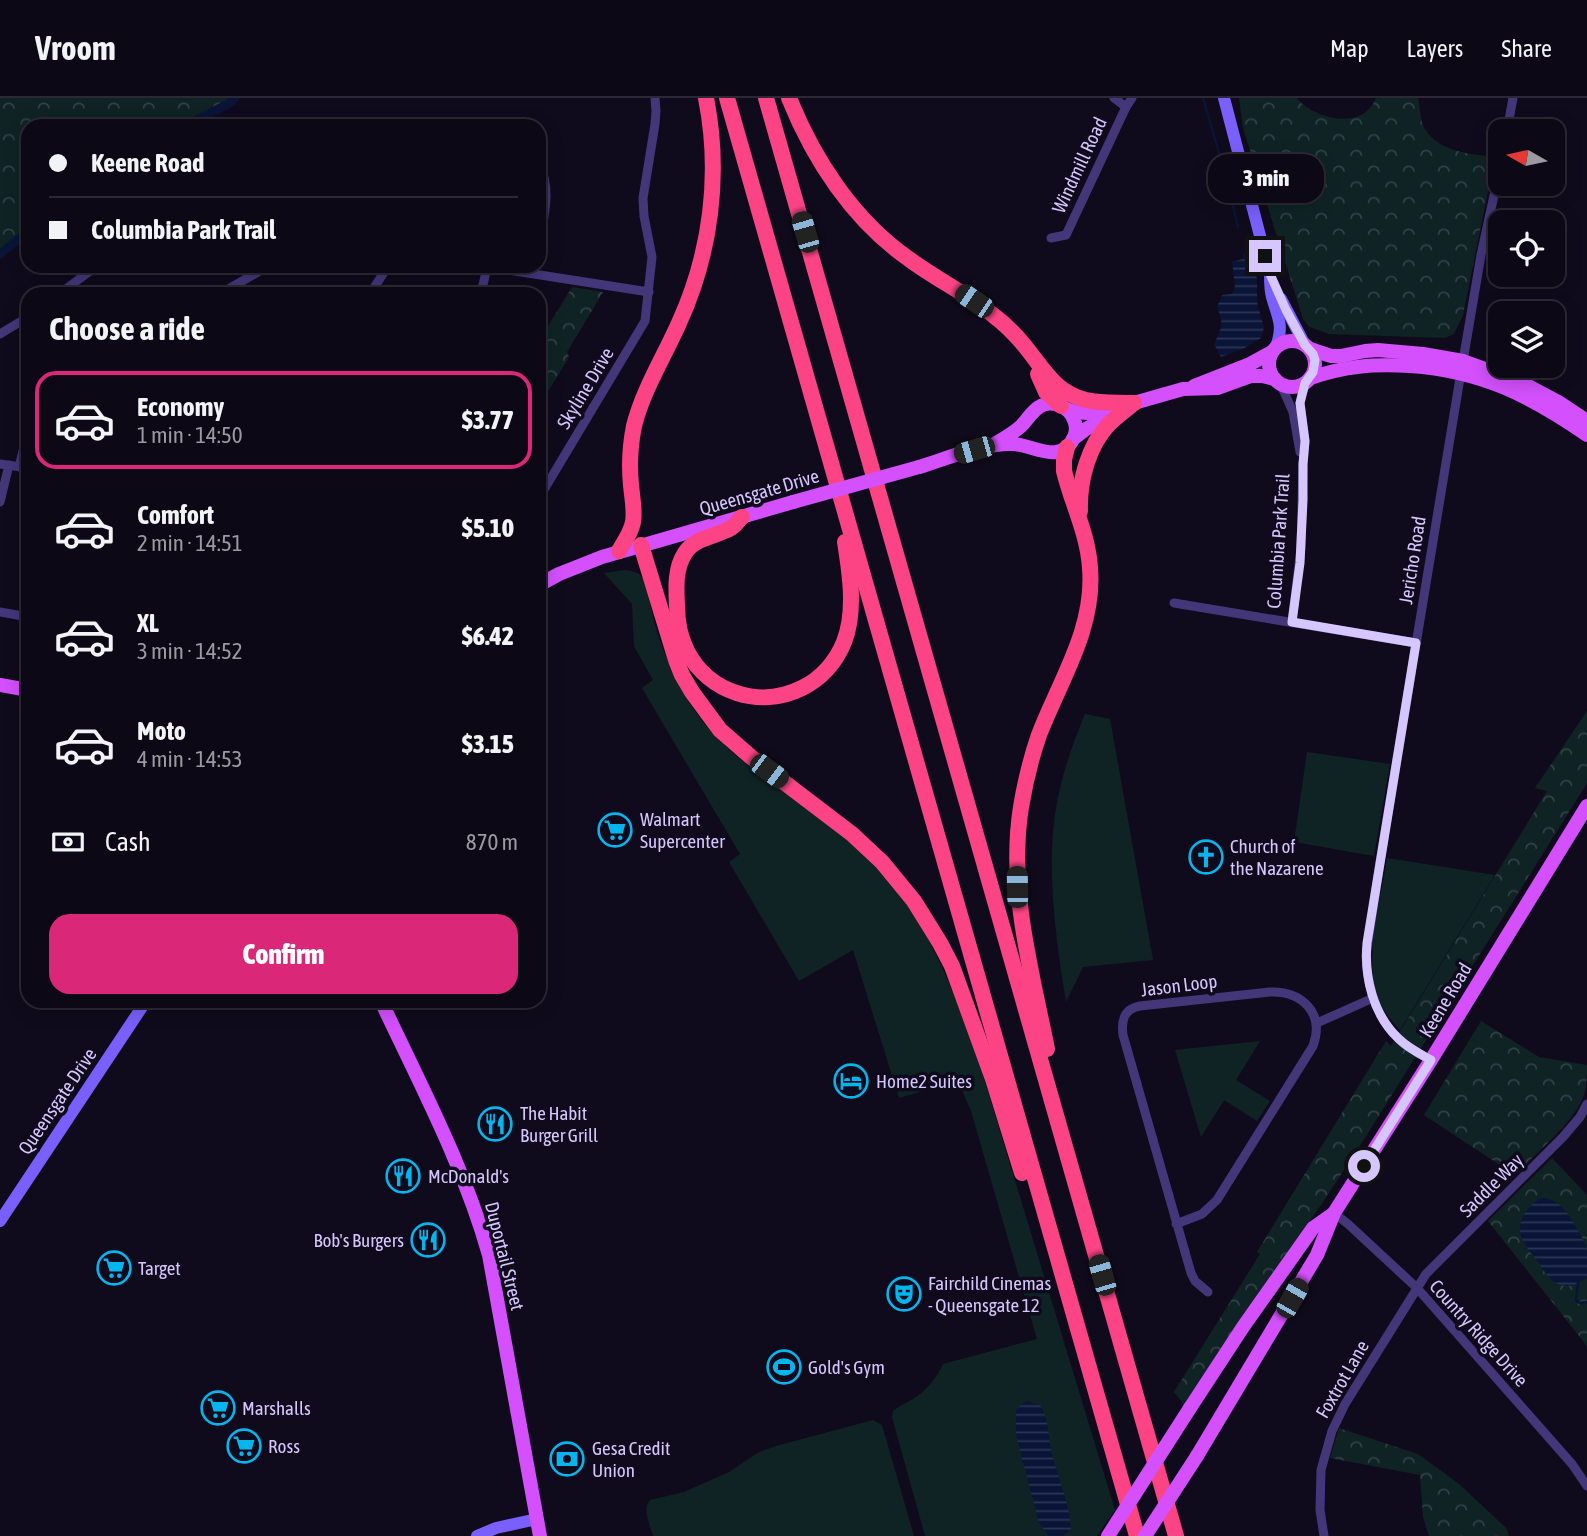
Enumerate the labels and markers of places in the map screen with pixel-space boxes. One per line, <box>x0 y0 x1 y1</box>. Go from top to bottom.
place label: Walmart Supercenter <box>640 808 725 852</box>
supermarket icon: Walmart Supercenter <box>596 811 634 849</box>
place label: Church of the Nazarene <box>1230 835 1324 879</box>
church icon: Church of the Nazarene <box>1187 838 1225 876</box>
hotel icon: Home2 Suites <box>832 1062 870 1100</box>
place label: Home2 Suites <box>876 1070 972 1092</box>
place label: The Habit Burger Grill <box>520 1102 598 1146</box>
restaurant icon: The Habit Burger Grill <box>476 1105 514 1143</box>
restaurant icon: McDonald's <box>384 1157 422 1195</box>
place label: McDonald's <box>428 1165 509 1187</box>
restaurant icon: Bob's Burgers <box>409 1221 447 1259</box>
place label: Bob's Burgers <box>313 1229 404 1251</box>
supermarket icon: Target <box>95 1249 133 1287</box>
place label: Target <box>138 1257 181 1279</box>
place label: Fairchild Cinemas - Queensgate 12 <box>928 1272 1051 1316</box>
theatre icon: Fairchild Cinemas - Queensgate 12 <box>885 1275 923 1313</box>
sports icon: Gold's Gym <box>765 1348 803 1386</box>
place label: Gold's Gym <box>808 1356 885 1378</box>
supermarket icon: Marshalls <box>199 1389 237 1427</box>
place label: Marshalls <box>242 1397 311 1419</box>
supermarket icon: Ross <box>225 1427 263 1465</box>
place label: Ross <box>268 1435 300 1457</box>
place label: Gesa Credit Union <box>592 1437 670 1481</box>
bank icon: Gesa Credit Union <box>548 1440 586 1478</box>

